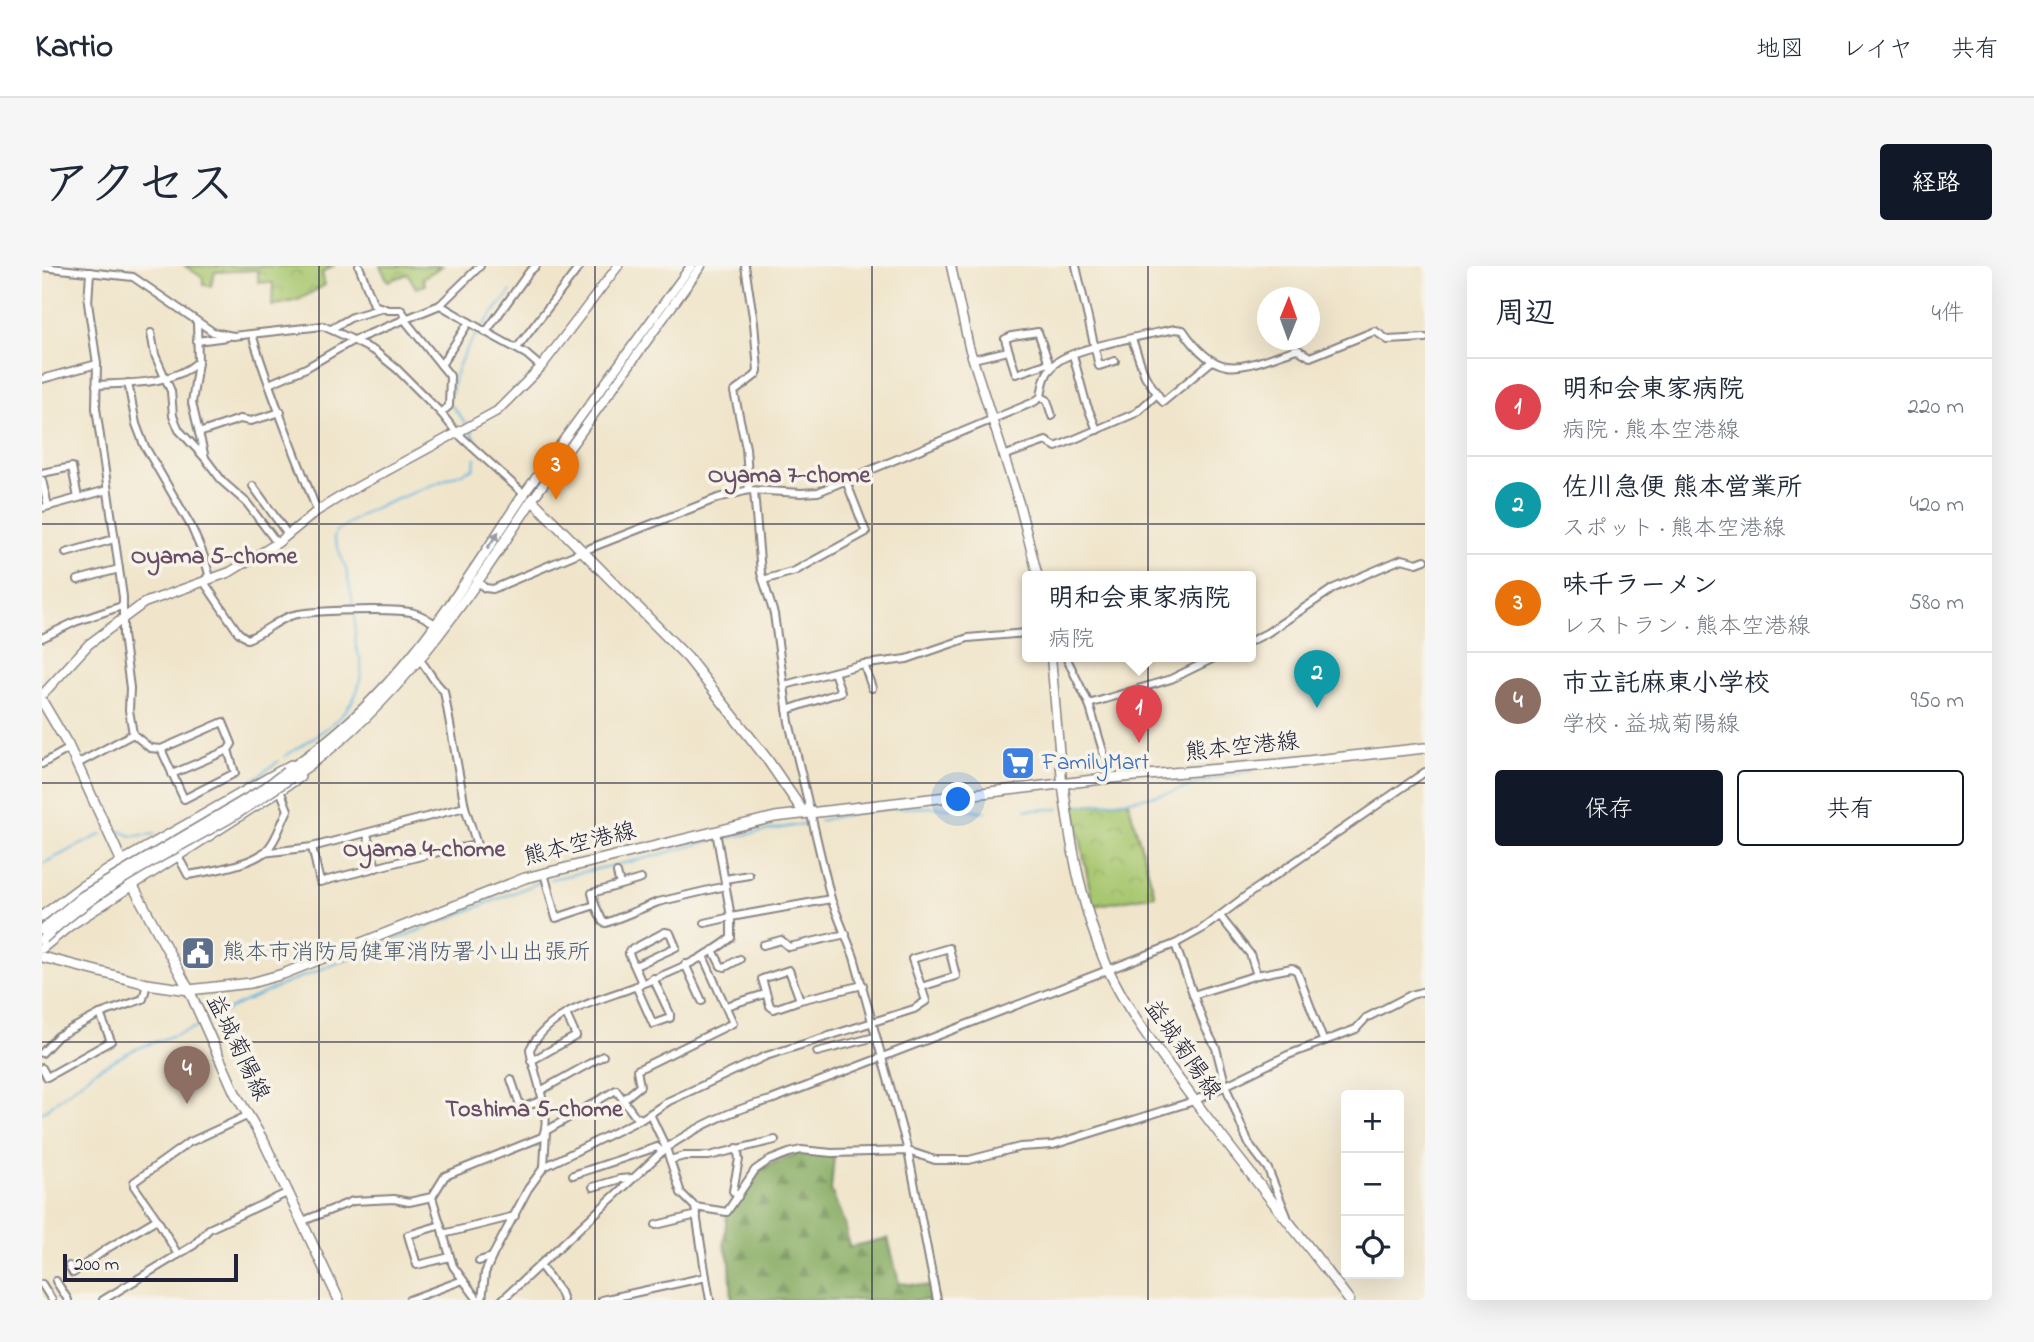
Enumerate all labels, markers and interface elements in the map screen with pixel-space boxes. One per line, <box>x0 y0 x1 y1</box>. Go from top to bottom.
text: Kartio <box>35 24 113 72</box>
text: 地図 <box>1756 33 1804 68</box>
text: レイヤ <box>1842 33 1913 68</box>
text: 共有 <box>1951 33 1999 68</box>
button: 経路 <box>1880 144 1992 220</box>
text: アクセス <box>42 151 235 223</box>
north arrow <box>1257 287 1320 350</box>
text: 周辺 <box>1495 293 1555 337</box>
text: 4件 <box>1932 298 1964 331</box>
text: 明和会東家病院 <box>1562 372 1744 410</box>
text: 1 <box>1514 391 1522 424</box>
text: 220 m <box>1908 391 1964 424</box>
text: 病院 · 熊本空港線 <box>1562 415 1739 448</box>
pin: 3 <box>533 442 579 500</box>
district label: Oyama 7-chome <box>708 459 871 495</box>
text: 佐川急便 熊本営業所 <box>1562 470 1803 508</box>
text: 2 <box>1512 489 1524 522</box>
text: 420 m <box>1910 489 1964 522</box>
text: スポット · 熊本空港線 <box>1562 513 1785 546</box>
one-way arrow <box>486 531 500 549</box>
district label: Oyama 5-chome <box>131 540 298 576</box>
text: 味千ラーメン <box>1562 568 1718 606</box>
popup <box>1022 571 1256 662</box>
text: 明和会東家病院 <box>1048 581 1230 619</box>
text: 3 <box>1513 587 1523 620</box>
text: 580 m <box>1909 587 1964 620</box>
text: レストラン · 熊本空港線 <box>1562 611 1810 644</box>
text: 病院 <box>1048 624 1094 657</box>
pin: 2 <box>1294 650 1340 708</box>
text: 市立託麻東小学校 <box>1562 666 1770 704</box>
pin: 1 <box>1116 685 1162 743</box>
text: 4 <box>1513 685 1523 718</box>
text: 950 m <box>1910 685 1964 718</box>
text: 学校 · 益城菊陽線 <box>1562 709 1739 742</box>
street label: 熊本空港線 <box>1183 726 1301 770</box>
supermarket icon: FamilyMart <box>999 744 1037 782</box>
place label: FamilyMart <box>1041 747 1149 782</box>
button: 保存 <box>1495 770 1723 846</box>
button: 共有 <box>1737 770 1964 846</box>
your location <box>941 782 975 816</box>
street label: 熊本空港線 <box>520 815 640 875</box>
district label: Oyama 4-chome <box>343 833 506 869</box>
public building icon: 熊本市消防局健軍消防署小山出張所 <box>179 934 217 972</box>
place label: 熊本市消防局健軍消防署小山出張所 <box>222 937 590 970</box>
street label: 益城菊陽線 <box>197 989 277 1107</box>
street label: 益城菊陽線 <box>1136 993 1228 1107</box>
pin: 4 <box>164 1046 210 1104</box>
map controls <box>1341 1090 1404 1279</box>
button: + <box>1341 1090 1404 1153</box>
district label: Toshima 5-chome <box>445 1093 624 1128</box>
button: − <box>1341 1153 1404 1216</box>
button: locate <box>1341 1216 1404 1279</box>
scale bar <box>63 1251 238 1283</box>
text: 200 m <box>74 1252 119 1279</box>

